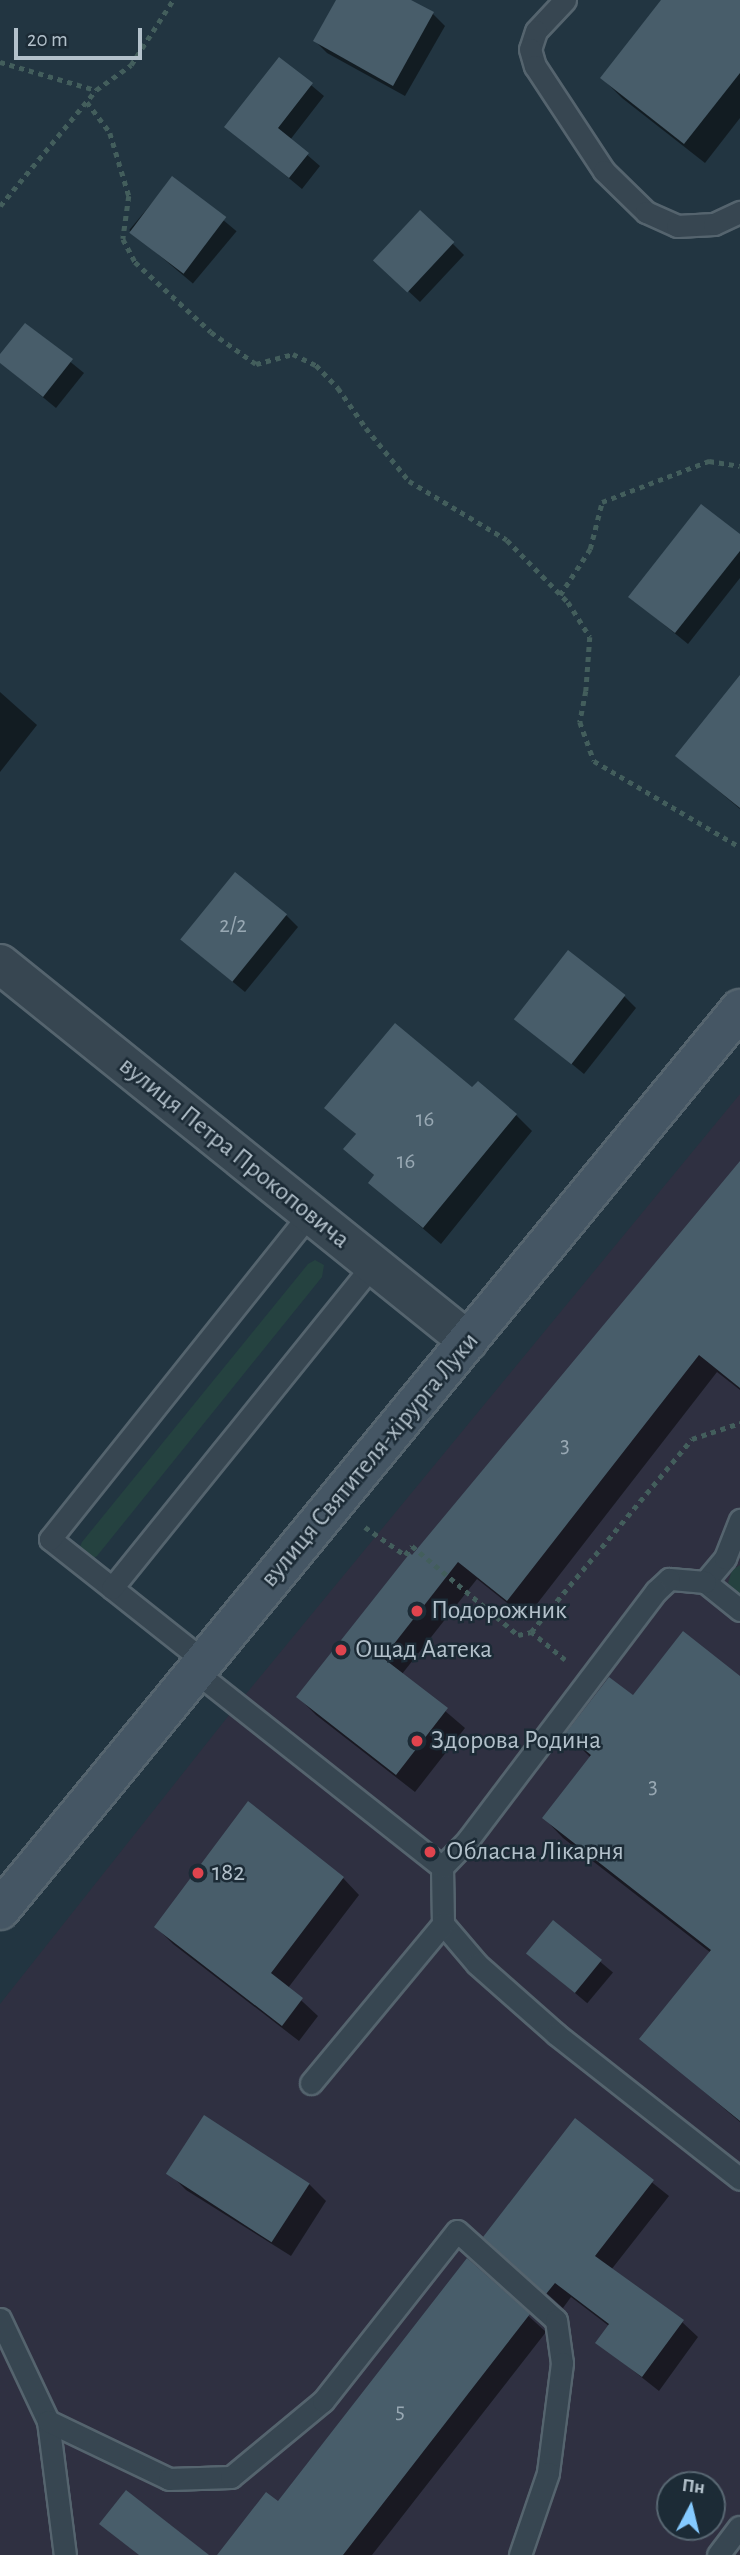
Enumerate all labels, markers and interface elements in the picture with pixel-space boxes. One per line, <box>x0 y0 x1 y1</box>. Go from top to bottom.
scale bar <box>18 14 145 58</box>
text: 20 m <box>27 29 68 50</box>
house number: 2/2 <box>219 912 247 940</box>
street label: вулиця Петра Прокоповича <box>112 1050 356 1256</box>
house number: 16 <box>416 1106 434 1134</box>
house number: 16 <box>397 1148 415 1176</box>
street label: вулиця Святителя-хірурга Луки <box>254 1326 486 1594</box>
house number: 3 <box>560 1432 570 1460</box>
place label: Подорожник <box>431 1595 567 1627</box>
marker: Подорожник <box>409 1603 425 1619</box>
place label: Ощад Аатека <box>355 1634 492 1666</box>
marker: Ощад Аатека <box>333 1642 349 1658</box>
place label: Здорова Родина <box>431 1725 601 1757</box>
marker: Здорова Родина <box>409 1733 425 1749</box>
house number: 3 <box>648 1773 658 1801</box>
place label: Обласна Лікарня <box>446 1836 624 1868</box>
marker: Обласна Лікарня <box>420 1842 440 1862</box>
place label: 182 <box>212 1857 245 1889</box>
marker: 182 <box>190 1865 206 1881</box>
house number: 5 <box>395 2398 405 2426</box>
north arrow <box>656 2471 726 2541</box>
text: Пн <box>681 2476 706 2497</box>

